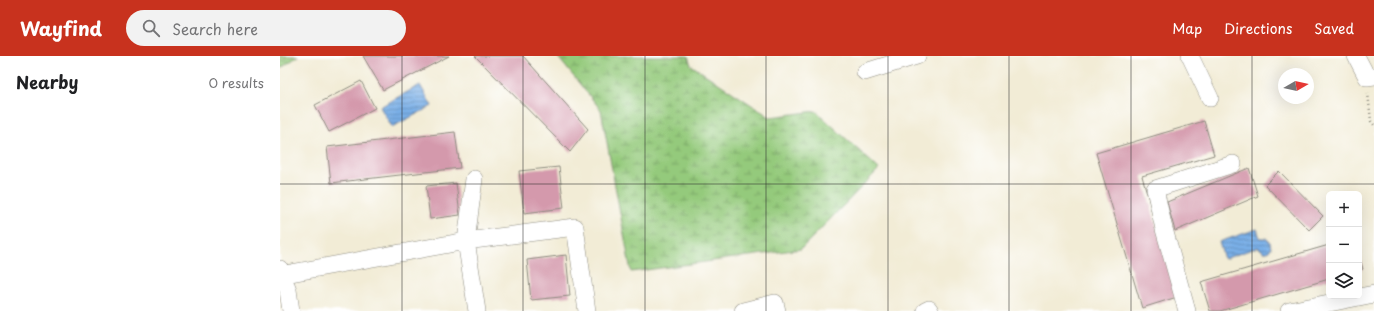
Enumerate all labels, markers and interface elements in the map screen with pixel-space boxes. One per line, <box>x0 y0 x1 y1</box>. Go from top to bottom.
search box <box>126 10 406 46</box>
text: Wayfind <box>20 14 102 42</box>
icon: search <box>140 17 162 39</box>
text: Search here <box>172 17 258 40</box>
text: Map <box>1172 18 1202 39</box>
text: Directions <box>1224 18 1292 39</box>
text: Saved <box>1314 18 1354 39</box>
north arrow <box>1278 68 1314 104</box>
text: Nearby <box>16 69 78 95</box>
text: 0 results <box>209 73 264 92</box>
map controls <box>1326 191 1362 299</box>
button: + <box>1326 191 1362 227</box>
button: − <box>1326 227 1362 263</box>
button: layers <box>1326 263 1362 299</box>

